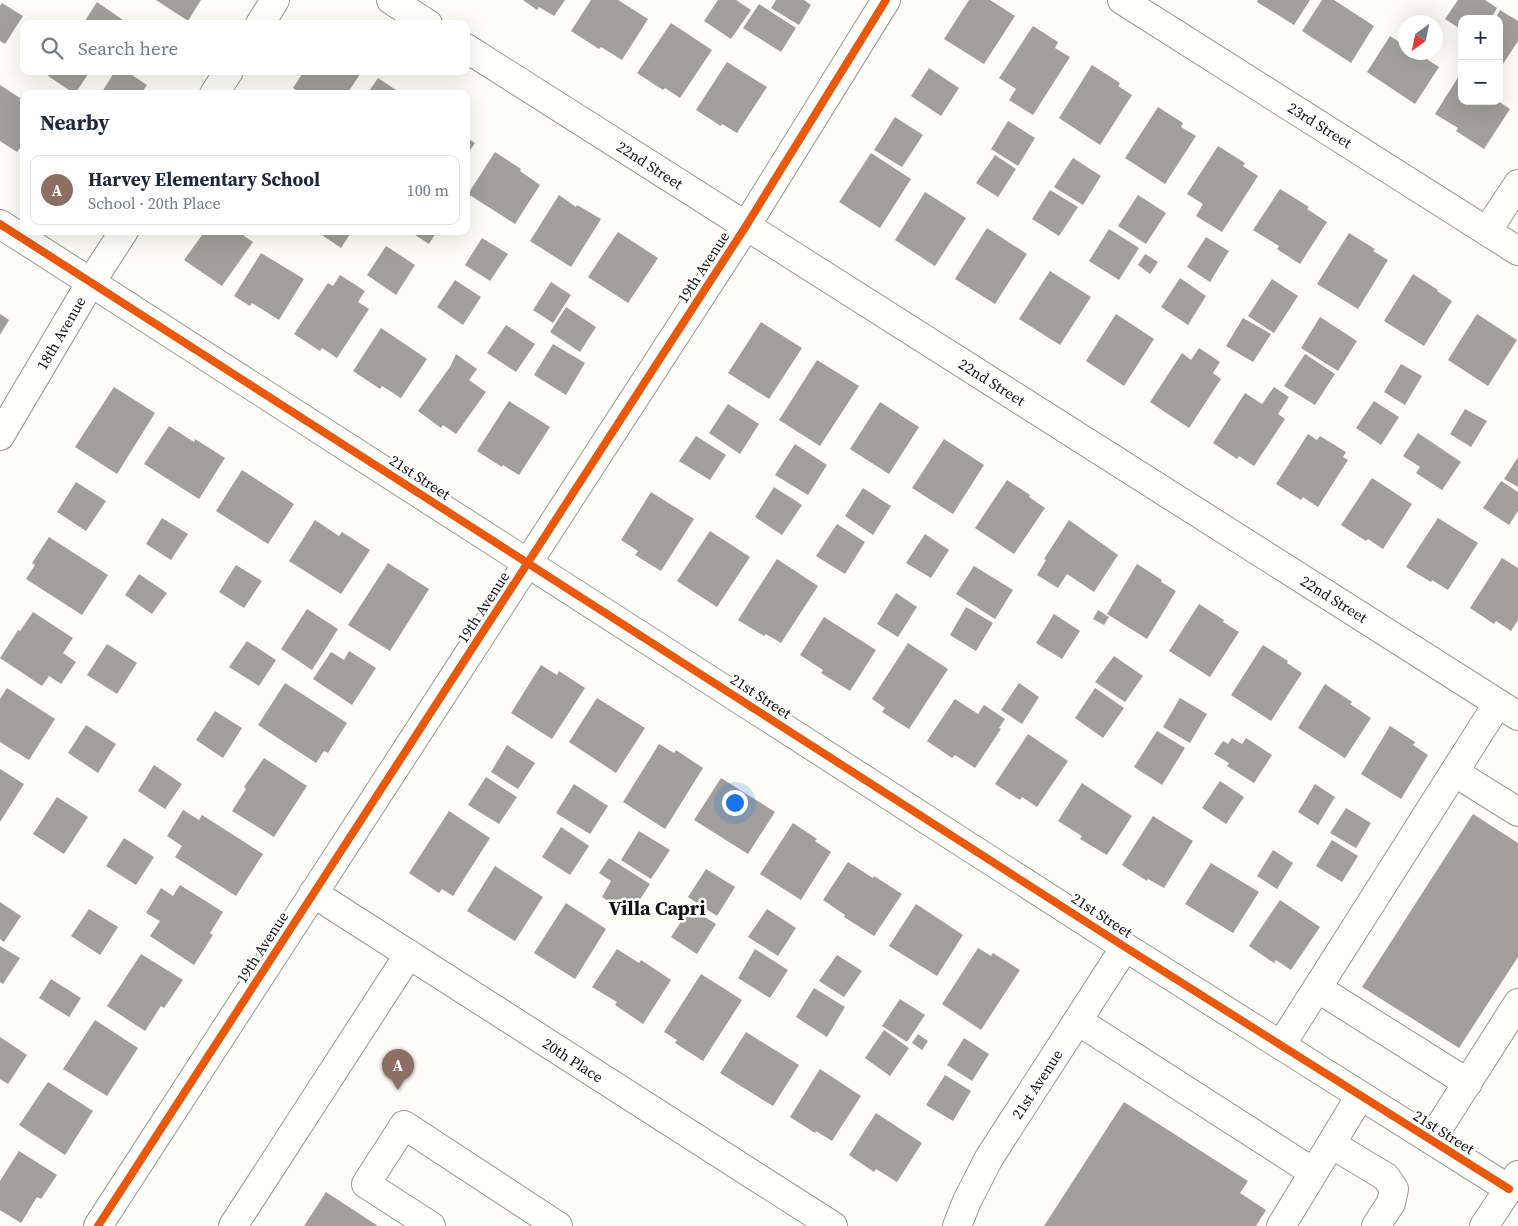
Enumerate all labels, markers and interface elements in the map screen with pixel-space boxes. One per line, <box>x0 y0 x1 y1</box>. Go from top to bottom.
north arrow <box>1398 15 1443 60</box>
map controls <box>1458 15 1503 105</box>
button: + <box>1458 15 1503 60</box>
search box <box>20 20 470 75</box>
icon: search <box>38 34 66 62</box>
text: Search here <box>78 35 178 61</box>
button: − <box>1458 60 1503 105</box>
street label: 23rd Street <box>1284 97 1356 153</box>
text: Nearby <box>40 108 110 137</box>
street label: 22nd Street <box>613 136 687 194</box>
text: Harvey Elementary School <box>88 166 320 192</box>
text: A <box>52 179 62 201</box>
text: 100 m <box>407 179 449 201</box>
text: School · 20th Place <box>88 192 221 214</box>
street label: 19th Avenue <box>672 227 734 307</box>
street label: 18th Avenue <box>31 292 91 374</box>
street label: 22nd Street <box>955 353 1029 411</box>
street label: 21st Street <box>385 449 455 505</box>
street label: 19th Avenue <box>452 567 514 647</box>
street label: 22nd Street <box>1297 570 1371 628</box>
street label: 21st Street <box>726 668 796 724</box>
your location <box>722 790 748 816</box>
street label: 21st Street <box>1067 887 1137 943</box>
district label: Villa Capri <box>609 894 705 922</box>
street label: 19th Avenue <box>231 907 293 987</box>
street label: 20th Place <box>539 1033 608 1088</box>
street label: 21st Avenue <box>1007 1045 1068 1123</box>
pin: A <box>382 1049 414 1090</box>
street label: 21st Street <box>1409 1105 1479 1159</box>

